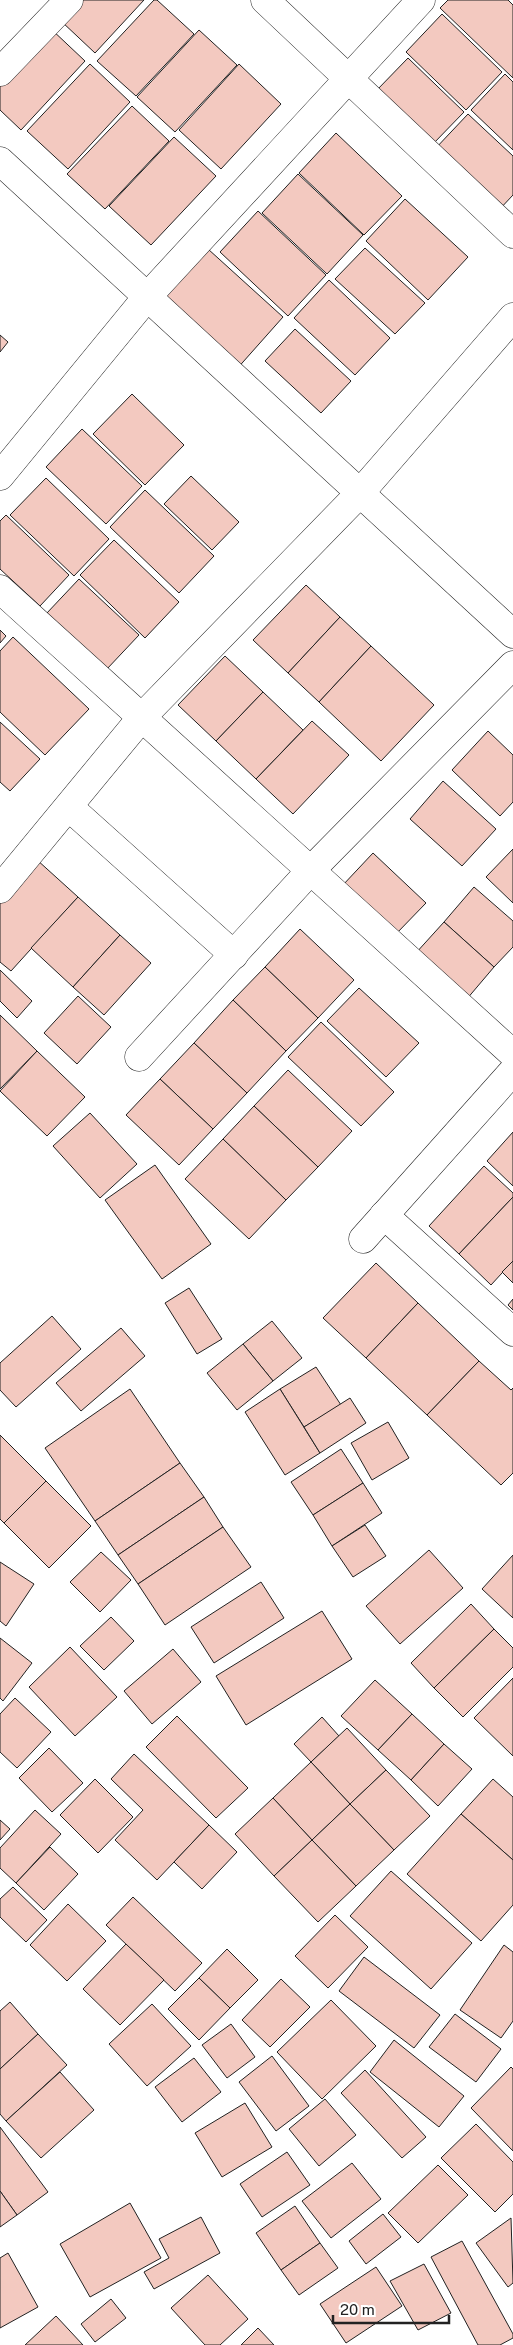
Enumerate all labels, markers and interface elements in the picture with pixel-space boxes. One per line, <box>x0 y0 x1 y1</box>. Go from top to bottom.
scale bar <box>333 2292 449 2324</box>
text: 20 m <box>340 2301 375 2318</box>

